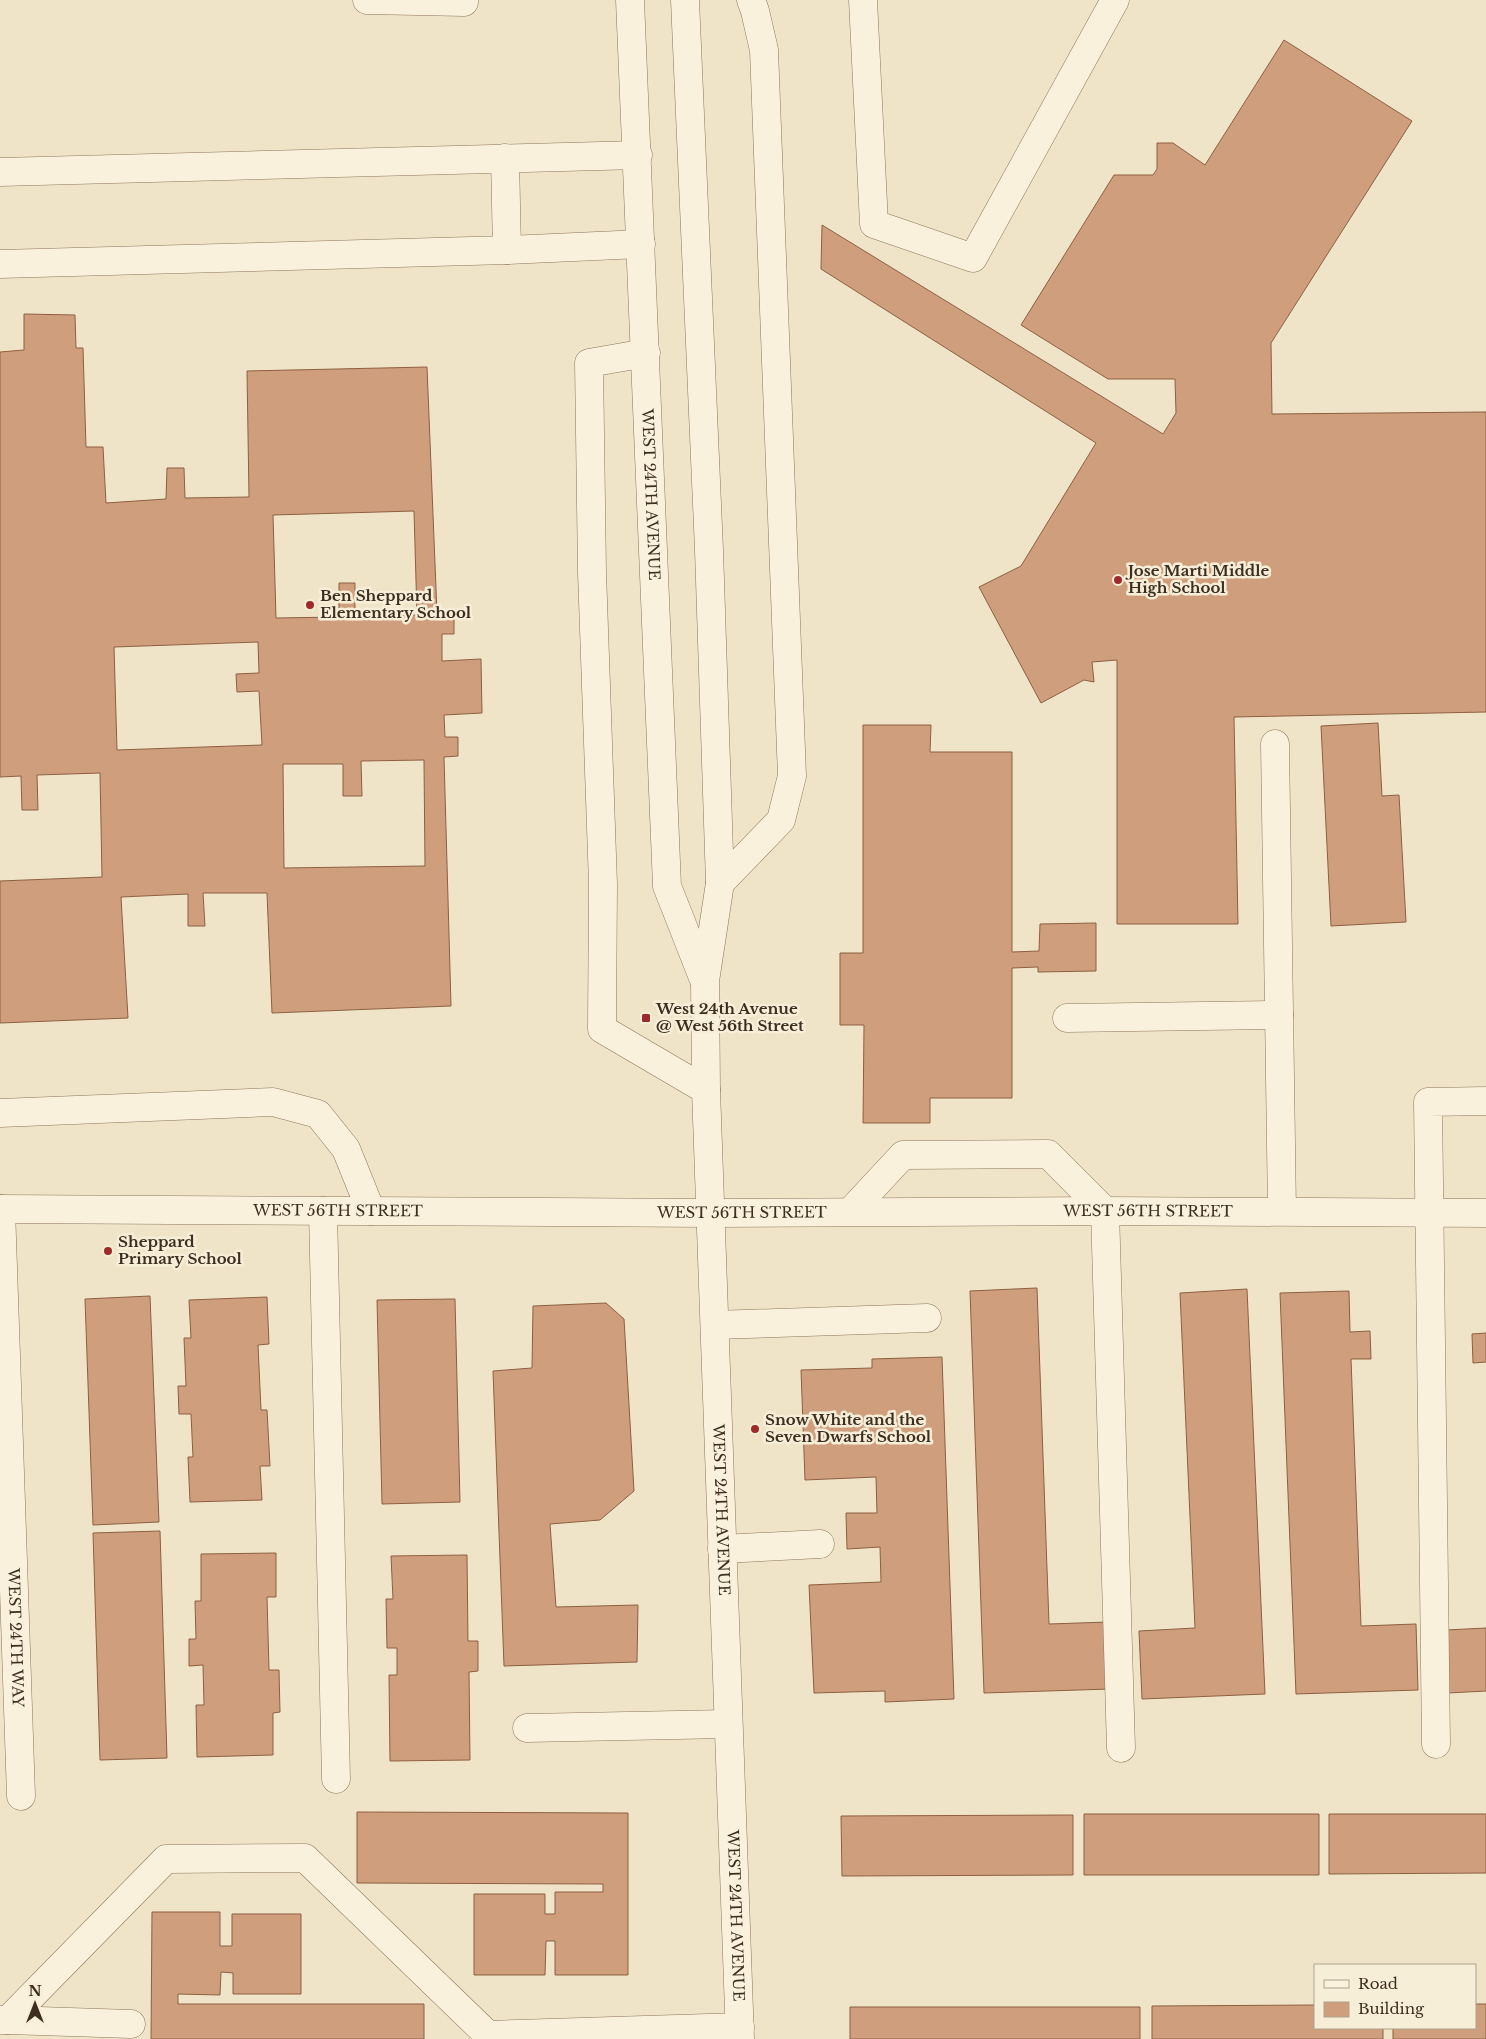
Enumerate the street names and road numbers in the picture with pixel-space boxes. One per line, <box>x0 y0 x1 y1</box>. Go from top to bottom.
street label: WEST 24TH AVENUE <box>638 407 664 581</box>
street label: WEST 56TH STREET <box>252 1200 423 1220</box>
street label: WEST 56TH STREET <box>1062 1201 1233 1221</box>
street label: WEST 56TH STREET <box>656 1202 827 1222</box>
street label: WEST 24TH AVENUE <box>709 1423 734 1596</box>
street label: WEST 24TH WAY <box>4 1567 28 1709</box>
street label: WEST 24TH AVENUE <box>723 1828 749 2002</box>

